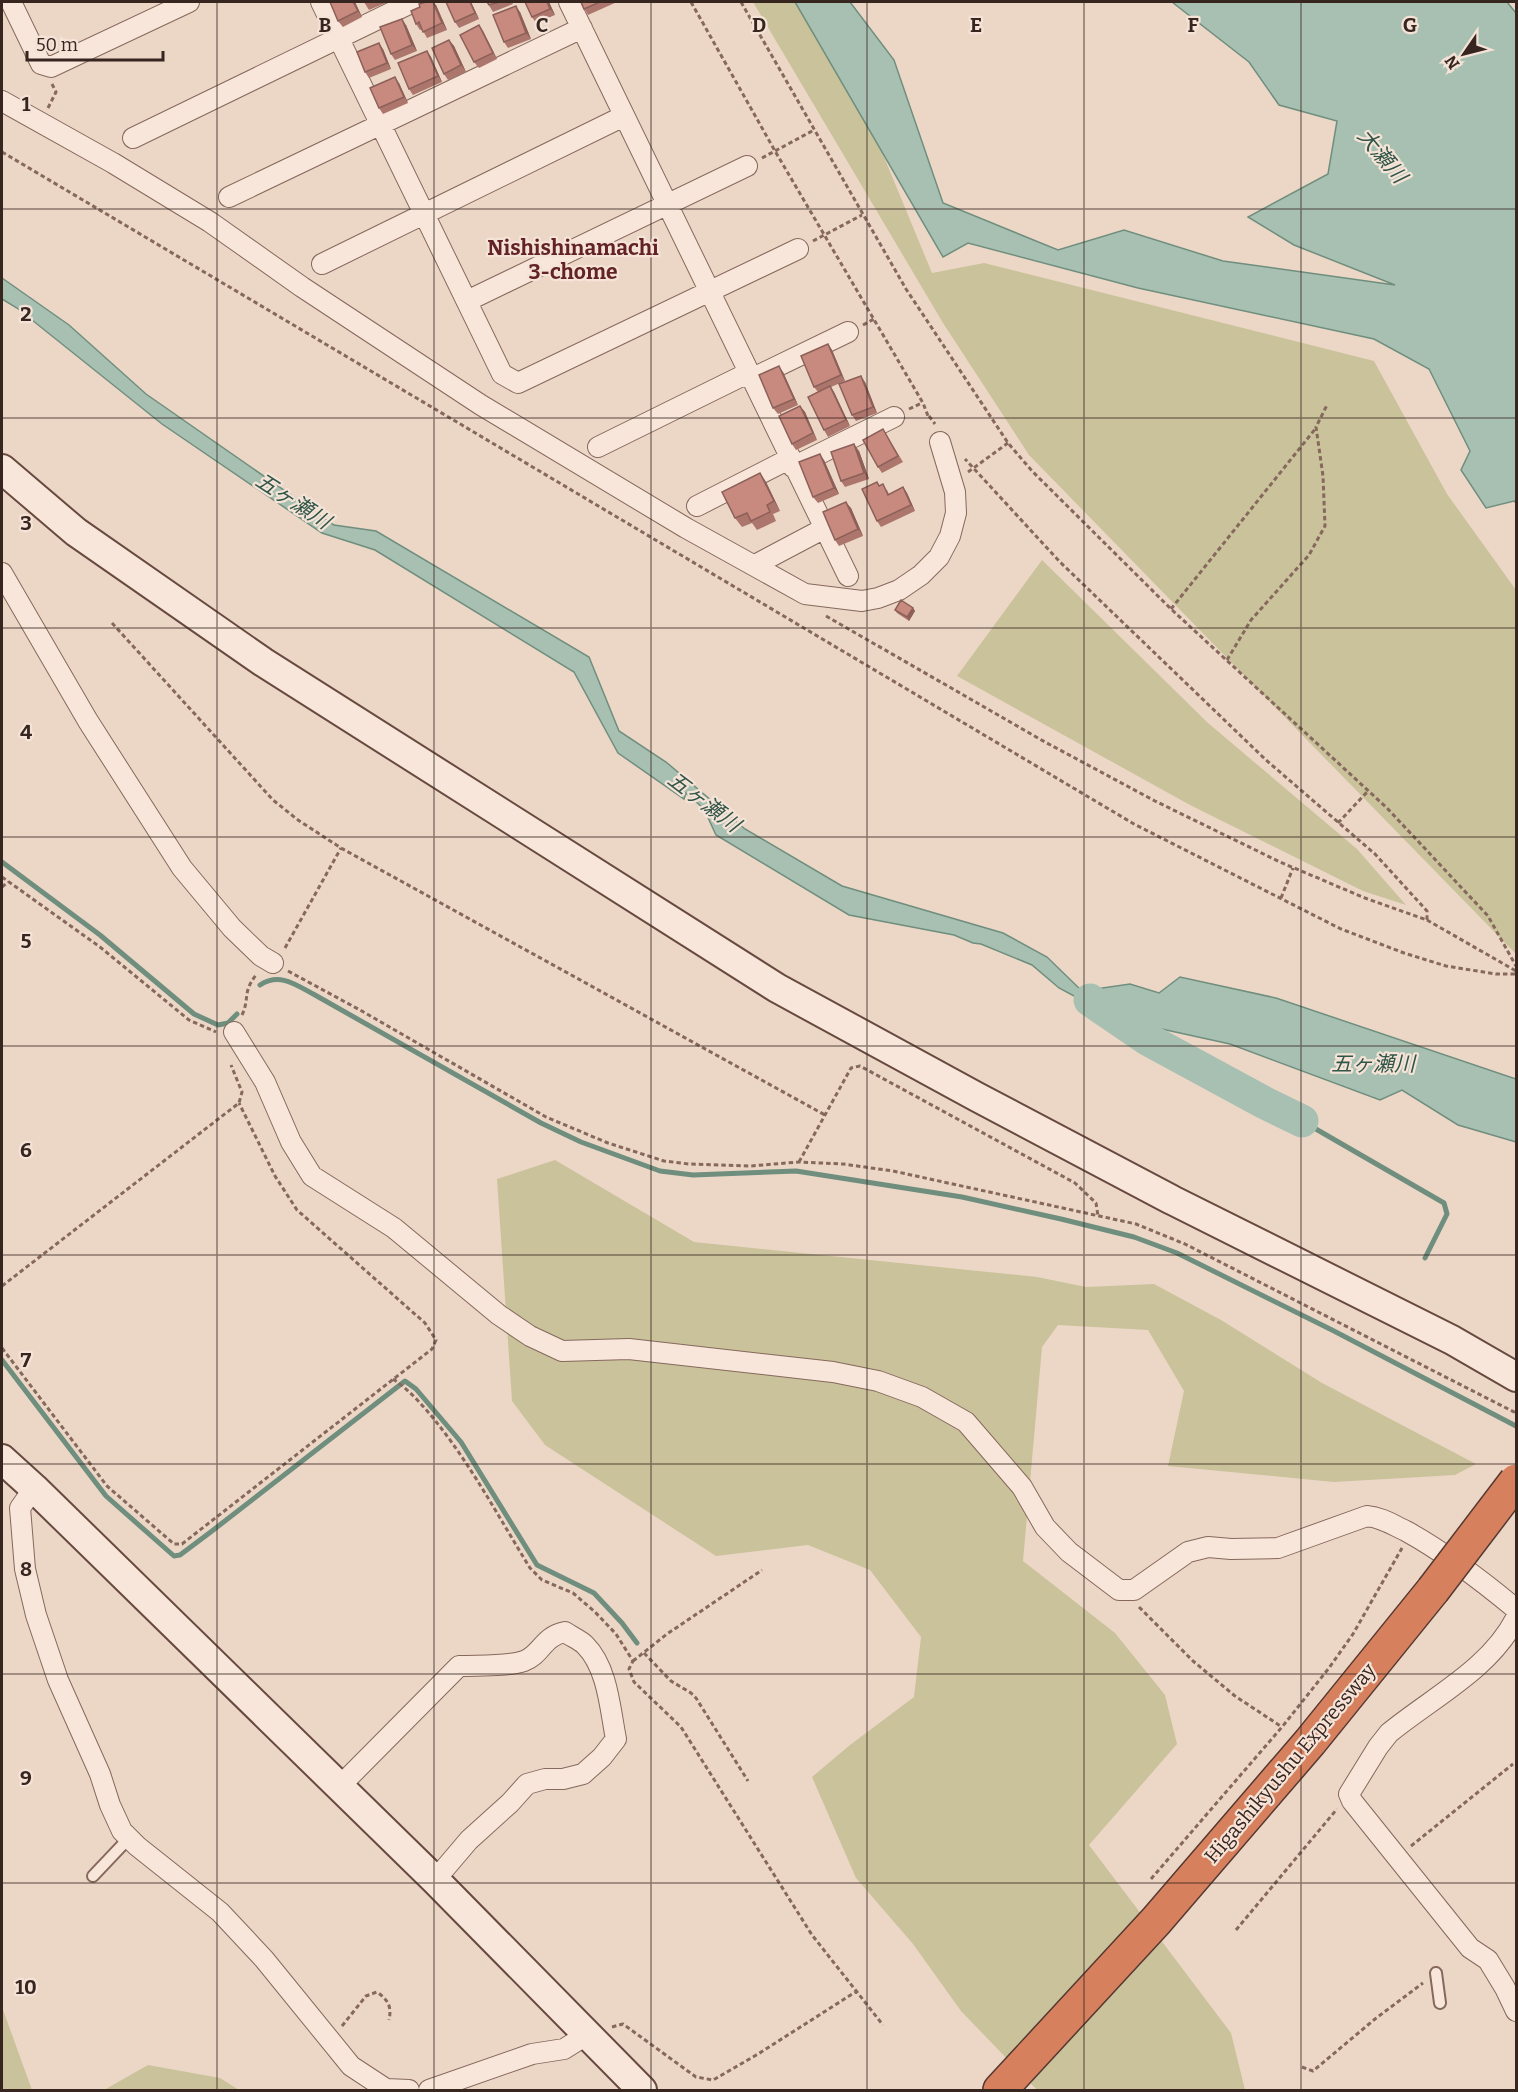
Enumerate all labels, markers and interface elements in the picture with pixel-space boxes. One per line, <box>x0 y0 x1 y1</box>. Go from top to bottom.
text: B <box>319 13 332 37</box>
text: C <box>536 13 548 37</box>
text: D <box>752 13 766 37</box>
text: E <box>970 13 982 37</box>
text: F <box>1187 13 1199 37</box>
text: G <box>1403 13 1417 37</box>
scale bar <box>27 24 164 62</box>
north arrow <box>1434 24 1494 84</box>
text: 50 m <box>36 34 78 56</box>
text: N <box>1441 52 1463 73</box>
text: 1 <box>22 92 31 116</box>
water label: 大瀬川 <box>1352 124 1413 190</box>
district label: Nishishinamachi 3-chome <box>487 235 659 285</box>
text: 2 <box>20 302 32 326</box>
water label: 五ヶ瀬川 <box>251 467 337 536</box>
text: 3 <box>20 511 32 535</box>
text: 4 <box>20 720 32 744</box>
water label: 五ヶ瀬川 <box>663 766 747 839</box>
text: 5 <box>21 929 32 953</box>
water label: 五ヶ瀬川 <box>1331 1051 1417 1077</box>
text: 6 <box>20 1138 32 1162</box>
text: 7 <box>21 1348 32 1372</box>
text: 8 <box>20 1557 32 1581</box>
street label: Higashikyushu Expressway <box>1199 1658 1381 1868</box>
text: 9 <box>20 1766 32 1790</box>
text: 10 <box>15 1975 37 1999</box>

